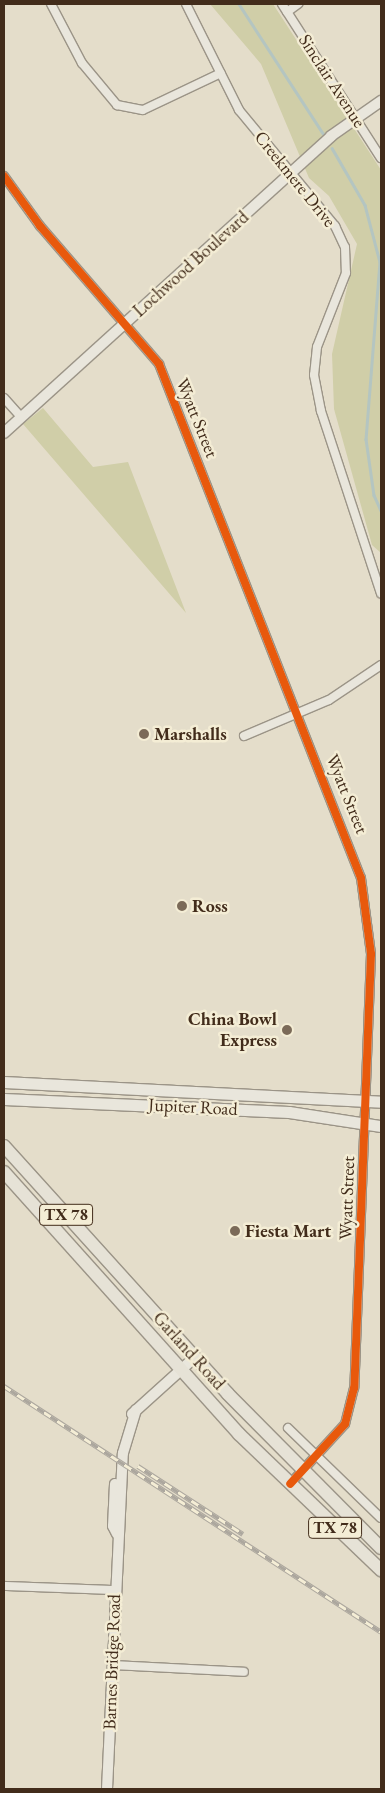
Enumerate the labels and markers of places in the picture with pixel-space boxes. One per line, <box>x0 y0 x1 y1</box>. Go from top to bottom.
place label: Marshalls <box>154 723 227 745</box>
marker: Marshalls <box>138 728 150 740</box>
place label: Ross <box>192 895 228 917</box>
marker: Ross <box>176 900 188 912</box>
place label: China Bowl Express <box>188 1009 277 1052</box>
marker: China Bowl Express <box>281 1024 293 1036</box>
place label: Fiesta Mart <box>245 1220 331 1242</box>
marker: Fiesta Mart <box>229 1225 241 1237</box>

